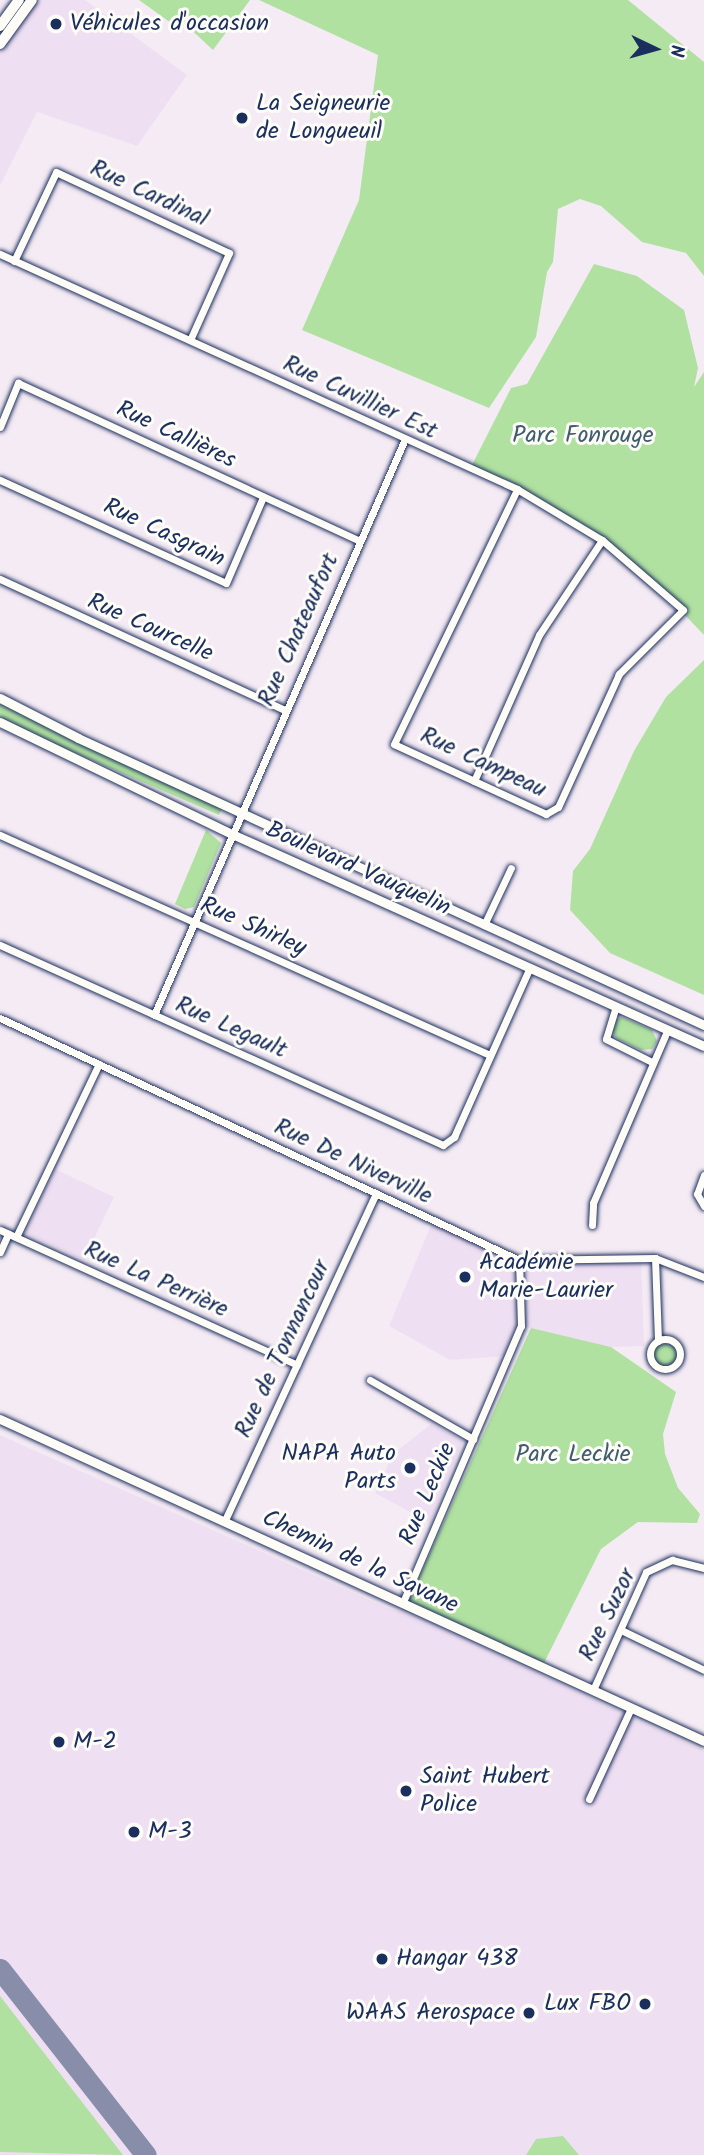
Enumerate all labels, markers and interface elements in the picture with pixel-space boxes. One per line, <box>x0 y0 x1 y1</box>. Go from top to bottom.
place label: Véhicules d'occasion <box>70 10 269 38</box>
north arrow <box>620 14 690 84</box>
marker: Véhicules d'occasion <box>48 16 64 32</box>
text: N <box>660 44 691 58</box>
place label: La Seigneurie de Longueuil <box>256 90 390 146</box>
marker: La Seigneurie de Longueuil <box>234 110 250 126</box>
street label: Rue Cardinal <box>85 154 213 234</box>
street label: Rue Cuvillier Est <box>278 350 442 446</box>
street label: Rue Callières <box>112 395 240 475</box>
park label: Parc Fonrouge <box>512 422 654 450</box>
street label: Rue Casgrain <box>99 492 229 574</box>
street label: Rue Chateaufort <box>252 549 346 711</box>
street label: Rue Courcelle <box>83 587 217 669</box>
street label: Rue Campeau <box>415 721 551 805</box>
street label: Boulevard Vauquelin <box>261 815 455 923</box>
street label: Rue Shirley <box>195 891 311 963</box>
street label: Rue Legault <box>171 991 291 1065</box>
street label: Rue De Niverville <box>269 1113 437 1211</box>
street label: Rue La Perrière <box>80 1235 232 1325</box>
place label: Académie Marie-Laurier <box>479 1249 613 1305</box>
street label: Rue de Tonnancour <box>229 1256 337 1442</box>
marker: Académie Marie-Laurier <box>457 1269 473 1285</box>
street label: Rue Leckie <box>394 1439 462 1549</box>
place label: NAPA Auto Parts <box>282 1440 396 1496</box>
park label: Parc Leckie <box>516 1441 630 1469</box>
marker: NAPA Auto Parts <box>402 1460 418 1476</box>
street label: Chemin de la Savane <box>257 1504 463 1620</box>
street label: Rue Suzor <box>573 1564 643 1666</box>
place label: M-2 <box>73 1728 117 1756</box>
marker: M-2 <box>51 1734 67 1750</box>
place label: Saint Hubert Police <box>420 1763 550 1819</box>
marker: Saint Hubert Police <box>398 1783 414 1799</box>
place label: M-3 <box>148 1818 192 1846</box>
marker: M-3 <box>126 1824 142 1840</box>
place label: Hangar 438 <box>396 1945 518 1973</box>
marker: Hangar 438 <box>374 1951 390 1967</box>
place label: Lux FBO <box>544 1990 631 2018</box>
marker: Lux FBO <box>637 1996 653 2012</box>
place label: WAAS Aerospace <box>346 1999 515 2027</box>
marker: WAAS Aerospace <box>521 2005 537 2021</box>

